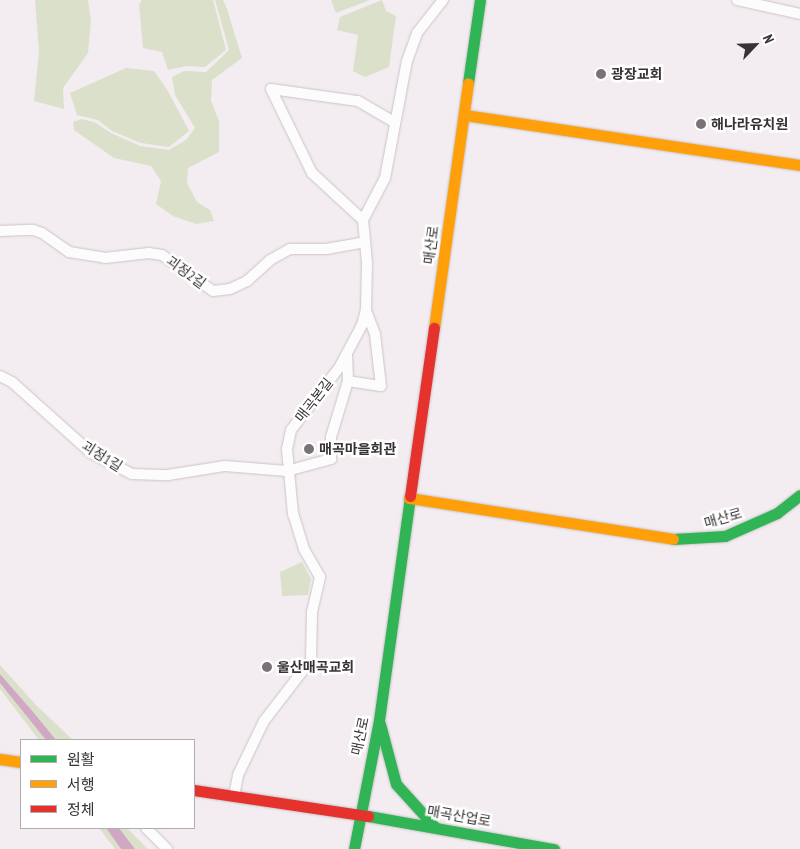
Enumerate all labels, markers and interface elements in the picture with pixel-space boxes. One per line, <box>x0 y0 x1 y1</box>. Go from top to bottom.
north arrow <box>730 20 780 70</box>
text: N <box>759 32 778 46</box>
place label: 광장교회 <box>611 66 663 82</box>
marker: 광장교회 <box>595 68 607 80</box>
place label: 해나라유치원 <box>711 116 788 132</box>
marker: 해나라유치원 <box>695 118 707 130</box>
street label: 매산로 <box>420 225 442 265</box>
street label: 괴정2길 <box>163 252 209 292</box>
street label: 매곡본길 <box>292 375 336 425</box>
street label: 괴정1길 <box>78 437 126 475</box>
place label: 매곡마을회관 <box>319 441 396 457</box>
marker: 매곡마을회관 <box>303 443 315 455</box>
street label: 매산로 <box>702 505 744 531</box>
place label: 울산매곡교회 <box>277 659 354 675</box>
marker: 울산매곡교회 <box>261 661 273 673</box>
street label: 매산로 <box>348 715 372 757</box>
legend <box>20 739 195 829</box>
text: 원활 <box>67 750 95 769</box>
text: 서행 <box>67 775 95 794</box>
text: 정체 <box>67 800 95 819</box>
street label: 매곡산업로 <box>426 802 492 830</box>

